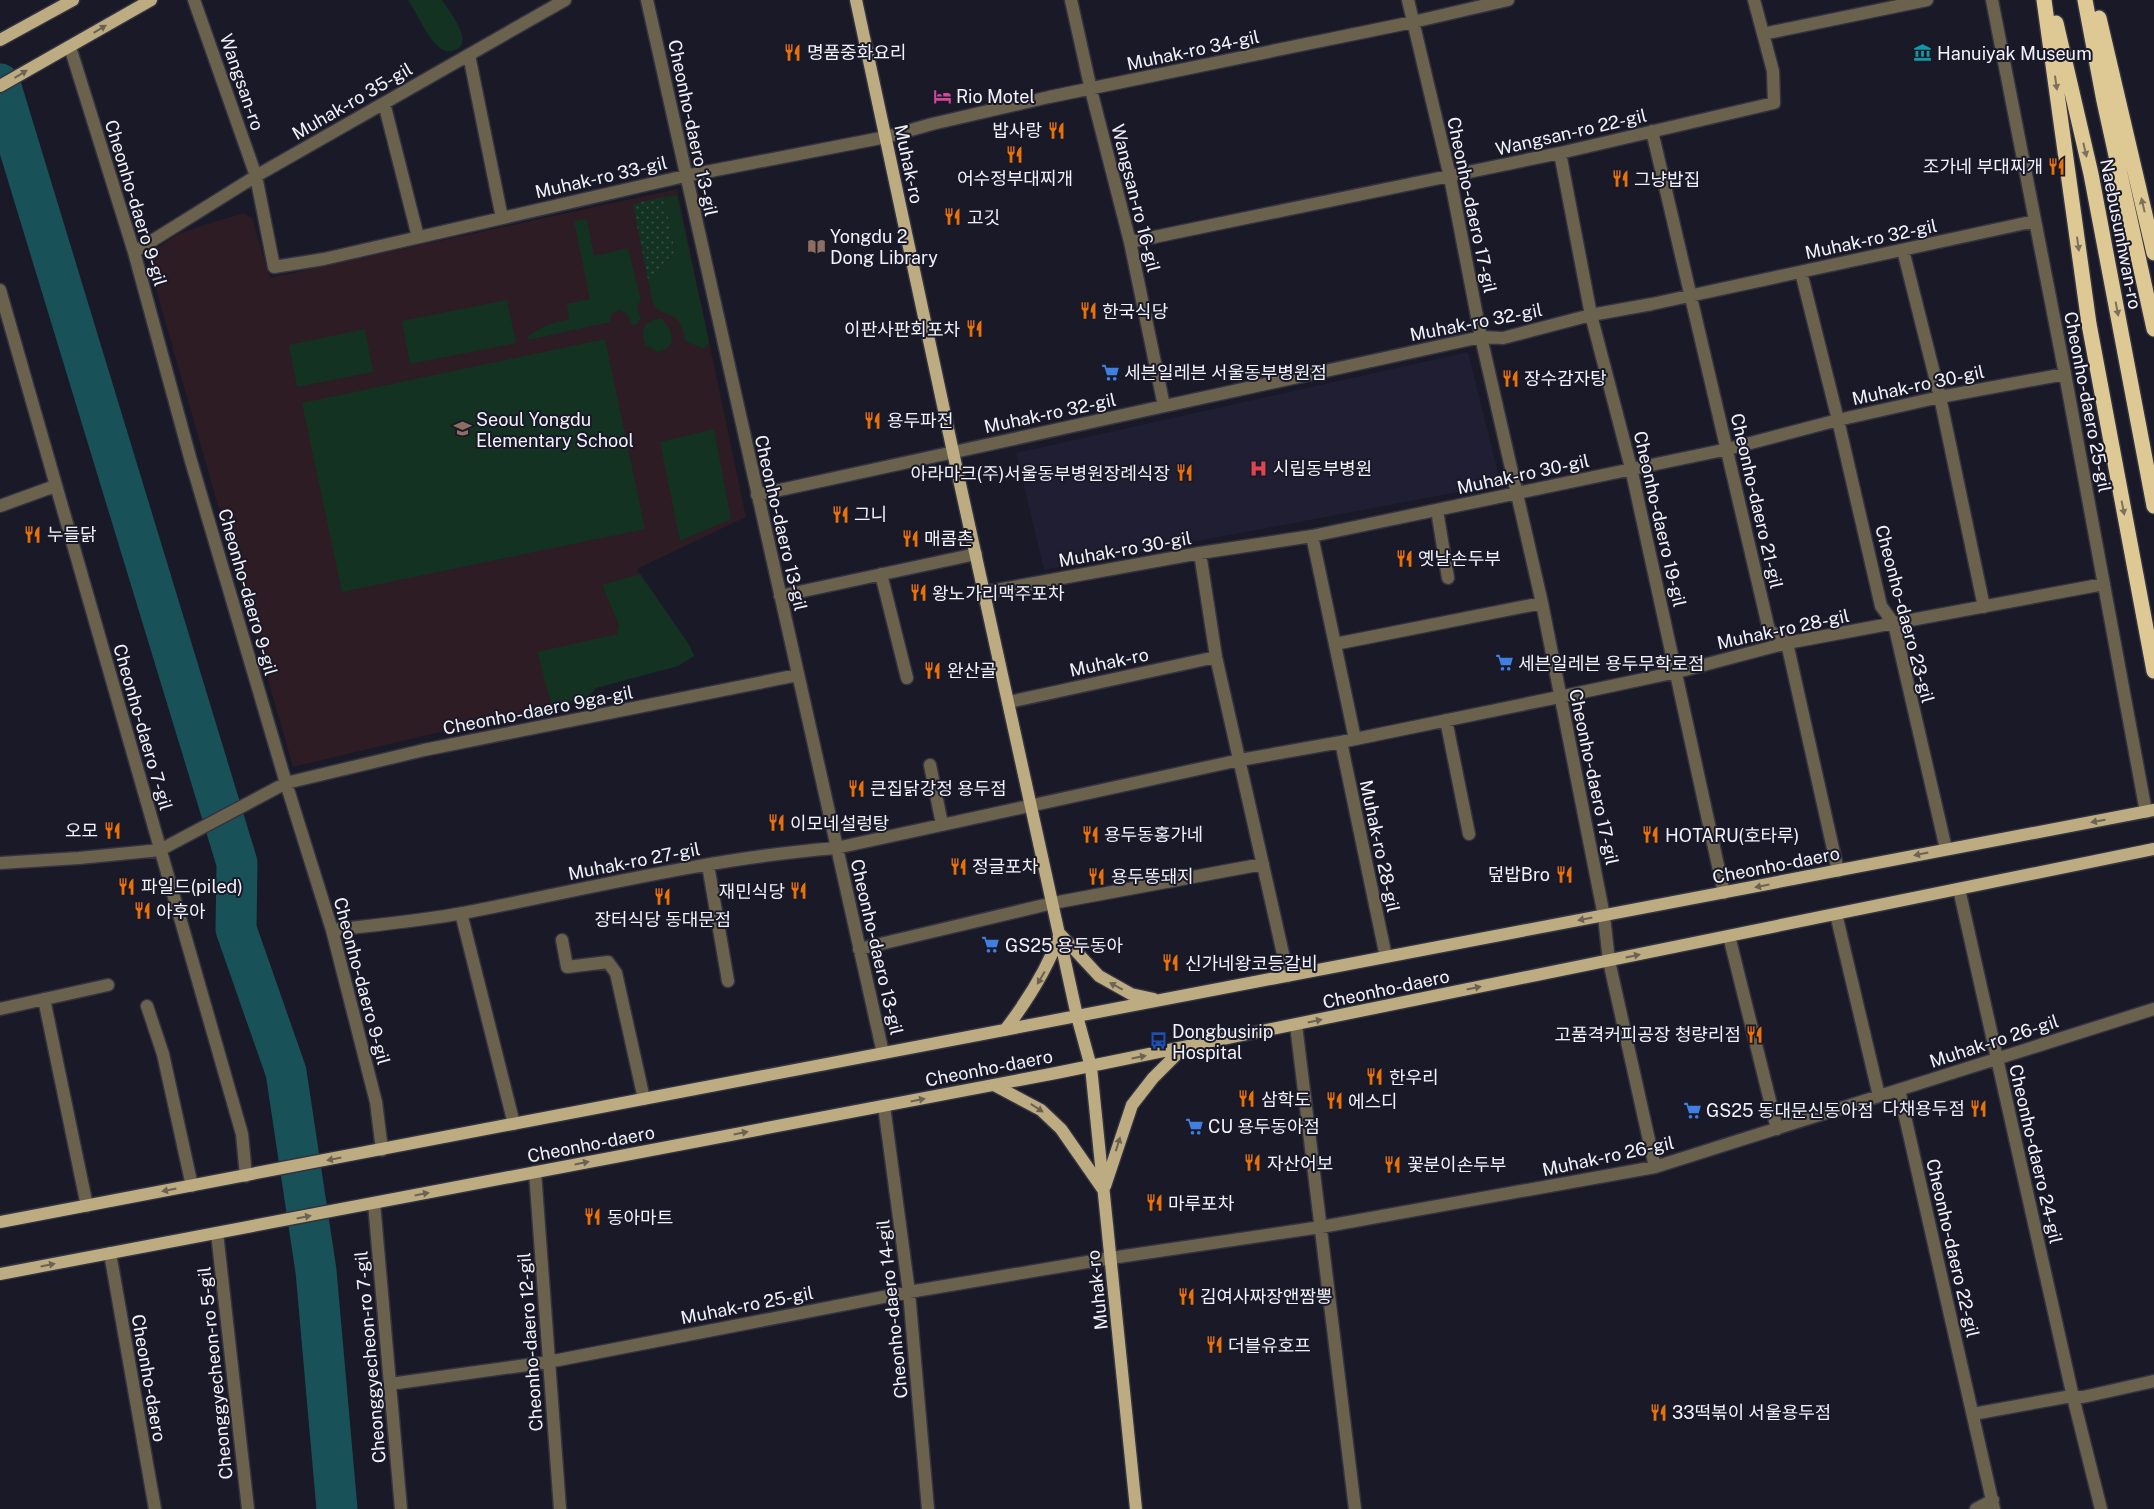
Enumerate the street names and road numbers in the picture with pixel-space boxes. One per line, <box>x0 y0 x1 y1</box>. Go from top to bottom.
street label: Muhak-ro 34-gil <box>1125 26 1261 74</box>
street label: Wangsan-ro <box>216 31 268 133</box>
street label: Cheonho-daero 13-gil <box>664 38 722 218</box>
street label: Muhak-ro 35-gil <box>288 58 416 144</box>
street label: Wangsan-ro 22-gil <box>1493 104 1649 160</box>
street label: Cheonho-daero 17-gil <box>1443 115 1501 295</box>
street label: Cheonho-daero 9-gil <box>101 117 171 289</box>
street label: Wangsan-ro 16-gil <box>1107 122 1165 274</box>
street label: Muhak-ro <box>890 123 928 205</box>
street label: Muhak-ro 33-gil <box>533 152 669 202</box>
street label: Naebusunhwan-ro <box>2096 157 2146 311</box>
street label: Muhak-ro 32-gil <box>1803 215 1939 263</box>
street label: Muhak-ro 32-gil <box>1408 299 1544 345</box>
street label: Cheonho-daero 25-gil <box>2060 310 2116 494</box>
street label: Muhak-ro 30-gil <box>1850 361 1986 409</box>
street label: Muhak-ro 32-gil <box>982 389 1118 437</box>
street label: Cheonho-daero 21-gil <box>1727 411 1787 591</box>
street label: Cheonho-daero 19-gil <box>1630 429 1690 609</box>
street label: Cheonho-daero 13-gil <box>751 433 811 613</box>
street label: Muhak-ro 30-gil <box>1455 450 1591 498</box>
street label: Cheonho-daero 9-gil <box>214 506 282 678</box>
street label: Cheonho-daero 23-gil <box>1871 523 1939 705</box>
street label: Muhak-ro 30-gil <box>1057 527 1193 571</box>
street label: Muhak-ro 28-gil <box>1715 605 1851 653</box>
street label: Cheonho-daero 7-gil <box>109 641 177 813</box>
street label: Muhak-ro <box>1068 643 1150 681</box>
street label: Cheonho-daero 9ga-gil <box>441 681 635 739</box>
street label: Cheonho-daero 17-gil <box>1565 687 1623 867</box>
street label: Muhak-ro 28-gil <box>1356 778 1404 914</box>
street label: Muhak-ro 27-gil <box>566 838 702 884</box>
street label: Cheonho-daero <box>1711 842 1841 888</box>
street label: Cheonho-daero 13-gil <box>847 857 907 1037</box>
street label: Cheonho-daero 9-gil <box>330 895 394 1067</box>
street label: Cheonho-daero <box>1321 965 1451 1013</box>
street label: Muhak-ro 26-gil <box>1927 1010 2061 1072</box>
street label: Cheonho-daero <box>924 1045 1054 1091</box>
street label: Cheonho-daero 24-gil <box>2005 1062 2067 1246</box>
street label: Cheonho-daero <box>526 1121 656 1167</box>
street label: Muhak-ro 26-gil <box>1540 1132 1676 1180</box>
street label: Cheonho-daero 22-gil <box>1922 1157 1984 1339</box>
street label: Cheonho-daero 14-gil <box>872 1218 912 1400</box>
street label: Muhak-ro <box>1082 1249 1112 1331</box>
street label: Cheonggyecheon-ro 7-gil <box>350 1250 390 1464</box>
street label: Cheonho-daero 12-gil <box>513 1252 547 1432</box>
street label: Cheonggyecheon-ro 5-gil <box>193 1266 237 1480</box>
street label: Muhak-ro 25-gil <box>679 1282 815 1328</box>
street label: Cheonho-daero <box>127 1313 171 1443</box>

